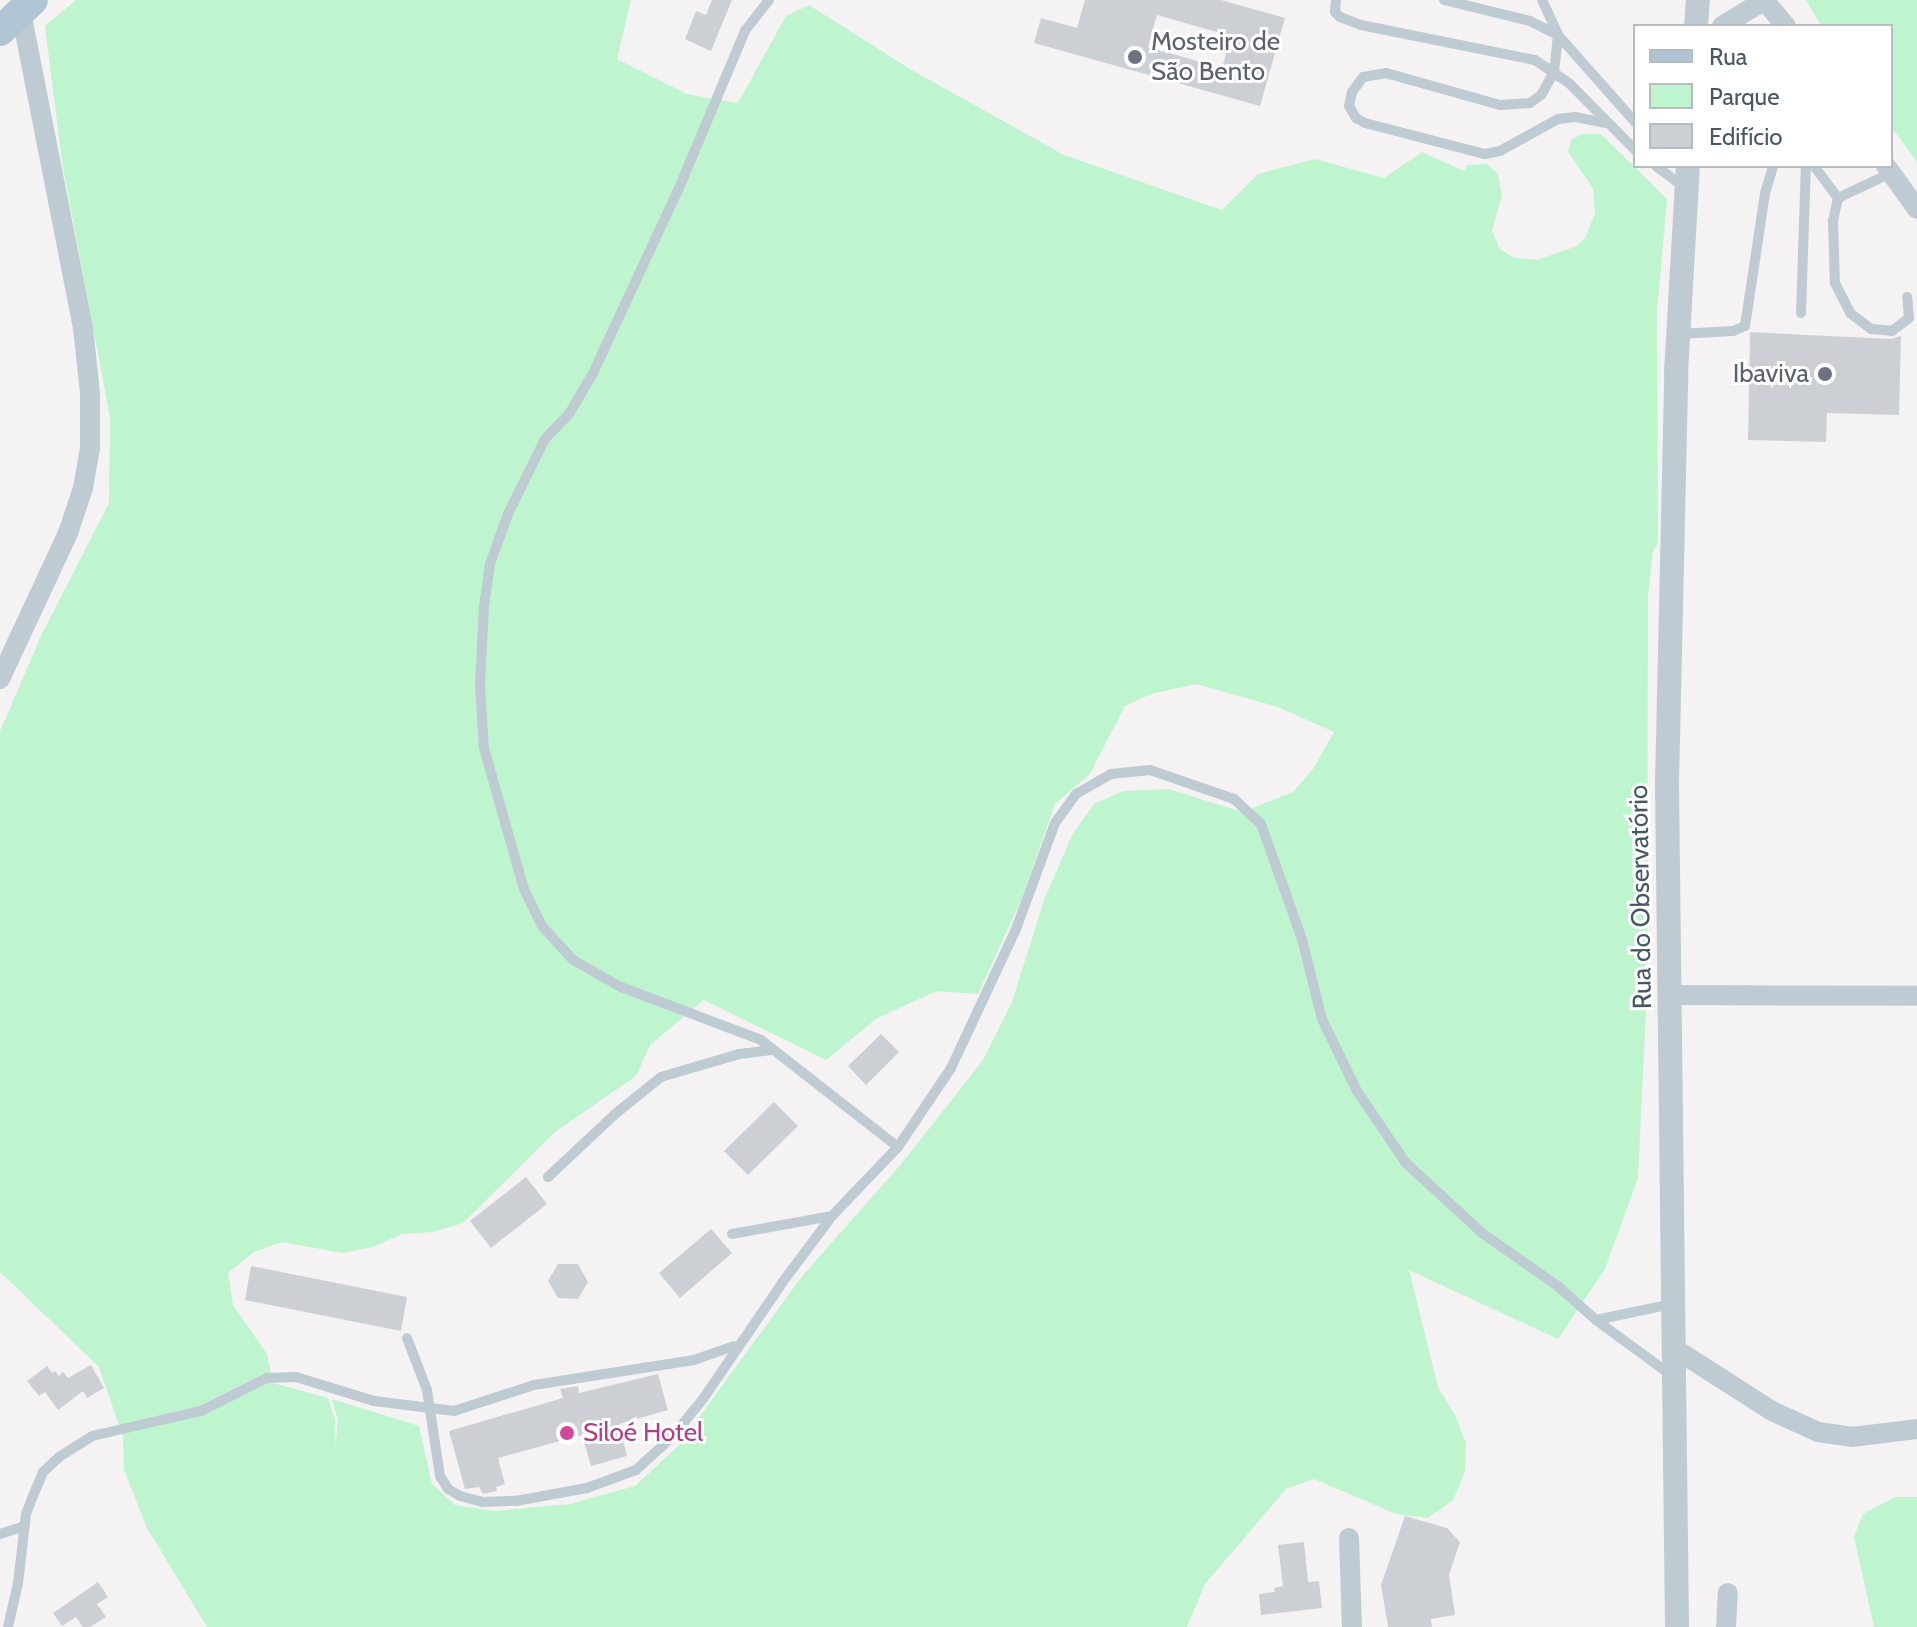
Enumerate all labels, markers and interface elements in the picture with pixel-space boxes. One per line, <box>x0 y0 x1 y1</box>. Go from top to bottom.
legend <box>1633 24 1893 168</box>
place label: Mosteiro de São Bento <box>1151 26 1280 88</box>
text: Rua <box>1709 42 1747 71</box>
marker: Mosteiro de São Bento <box>1126 48 1144 66</box>
text: Parque <box>1709 82 1779 111</box>
text: Edifício <box>1709 122 1783 151</box>
place label: Ibaviva <box>1733 358 1809 390</box>
marker: Ibaviva <box>1816 365 1834 383</box>
street label: Rua do Observatório <box>1623 785 1659 1009</box>
place label: Siloé Hotel <box>583 1417 703 1449</box>
marker: Siloé Hotel <box>558 1424 576 1442</box>

